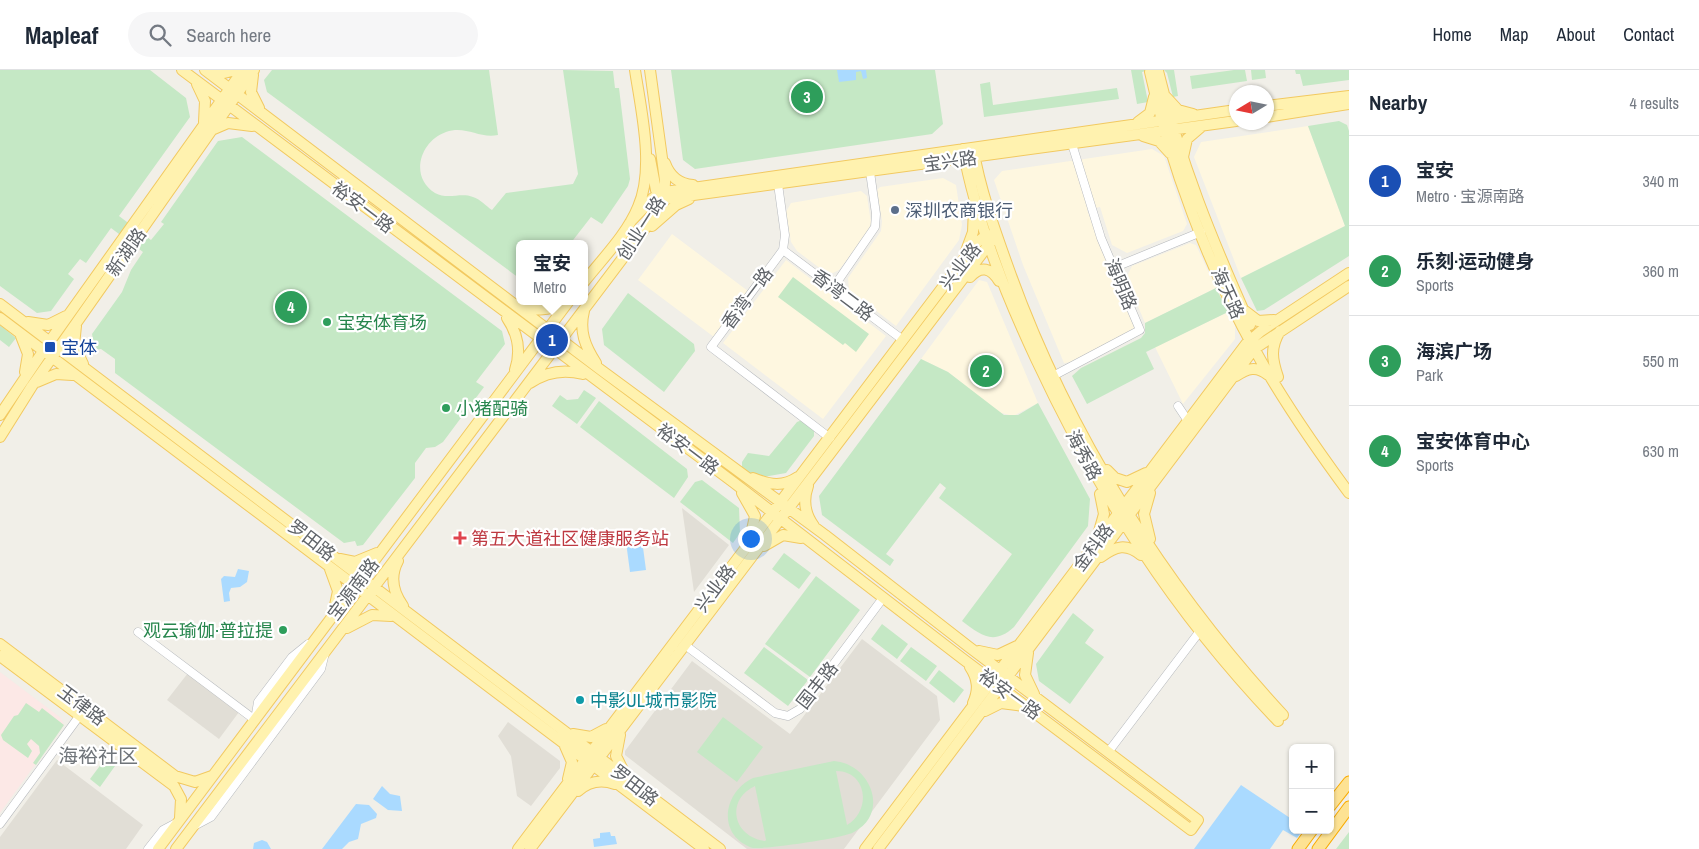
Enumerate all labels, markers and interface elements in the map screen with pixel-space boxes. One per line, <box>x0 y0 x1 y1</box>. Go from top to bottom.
search box <box>128 12 478 57</box>
text: Mapleaf <box>25 19 98 51</box>
icon: search <box>146 21 174 49</box>
text: Search here <box>186 22 271 48</box>
text: Home <box>1432 22 1472 47</box>
text: Map <box>1500 22 1529 47</box>
text: About <box>1557 22 1595 47</box>
text: Contact <box>1623 22 1674 47</box>
pin: 3 <box>791 78 823 116</box>
north arrow <box>1229 85 1274 130</box>
text: Nearby <box>1369 88 1427 117</box>
text: 4 results <box>1629 92 1679 114</box>
street label: 宝兴路 <box>922 145 978 177</box>
text: 宝安 <box>1416 157 1454 183</box>
text: 1 <box>1381 170 1389 192</box>
text: 340 m <box>1643 170 1679 192</box>
street label: 裕安一路 <box>327 175 399 239</box>
text: Metro · 宝源南路 <box>1416 185 1524 207</box>
street label: 创业一路 <box>611 191 671 265</box>
place label: 深圳农商银行 <box>905 198 1013 223</box>
marker: 深圳农商银行 <box>889 204 901 216</box>
street label: 新湖路 <box>100 223 152 281</box>
street label: 兴业路 <box>934 237 986 295</box>
popup <box>516 240 588 305</box>
text: 乐刻·运动健身 <box>1416 248 1534 274</box>
text: 宝安 <box>533 250 571 276</box>
street label: 海明路 <box>1099 254 1143 314</box>
text: 2 <box>1381 260 1389 282</box>
text: 360 m <box>1643 260 1679 282</box>
street label: 香湾一路 <box>715 262 779 334</box>
street label: 香湾二路 <box>807 263 879 327</box>
street label: 海天路 <box>1206 263 1250 323</box>
text: Sports <box>1416 274 1454 296</box>
text: Metro <box>533 276 567 298</box>
pin: 4 <box>275 288 307 326</box>
place label: 宝安体育场 <box>337 310 427 335</box>
marker: 宝安体育场 <box>321 316 333 328</box>
pin: 1 <box>536 321 568 359</box>
place label: 宝体 <box>61 335 97 360</box>
text: 海滨广场 <box>1416 338 1492 364</box>
marker: 宝体 <box>43 340 57 354</box>
text: 3 <box>1381 350 1389 372</box>
text: 550 m <box>1643 350 1679 372</box>
pin: 2 <box>970 352 1002 390</box>
text: Park <box>1416 364 1443 386</box>
place label: 小猪配骑 <box>456 396 528 421</box>
marker: 小猪配骑 <box>440 402 452 414</box>
street label: 裕安一路 <box>652 417 724 481</box>
street label: 海秀路 <box>1060 425 1108 485</box>
text: 宝安体育中心 <box>1416 428 1530 454</box>
text: 4 <box>1381 440 1389 462</box>
text: 630 m <box>1643 440 1679 462</box>
text: Sports <box>1416 454 1454 476</box>
street label: 罗田路 <box>283 514 341 566</box>
street label: 金科路 <box>1067 518 1119 576</box>
place label: 第五大道社区健康服务站 <box>471 526 669 551</box>
your location <box>738 526 764 552</box>
marker: 第五大道社区健康服务站 <box>453 531 467 545</box>
street label: 宝源南路 <box>321 553 385 625</box>
street label: 兴业路 <box>689 559 741 617</box>
place label: 观云瑜伽·普拉提 <box>143 618 273 643</box>
marker: 观云瑜伽·普拉提 <box>277 624 289 636</box>
street label: 国丰路 <box>791 656 843 714</box>
street label: 裕安一路 <box>974 663 1046 725</box>
street label: 玉律路 <box>53 679 111 731</box>
place label: 中影UL城市影院 <box>590 688 717 713</box>
marker: 中影UL城市影院 <box>574 694 586 706</box>
district label: 海裕社区 <box>58 742 138 769</box>
map controls <box>1289 744 1334 834</box>
button: + <box>1289 744 1334 789</box>
street label: 罗田路 <box>606 759 664 811</box>
button: − <box>1289 789 1334 834</box>

